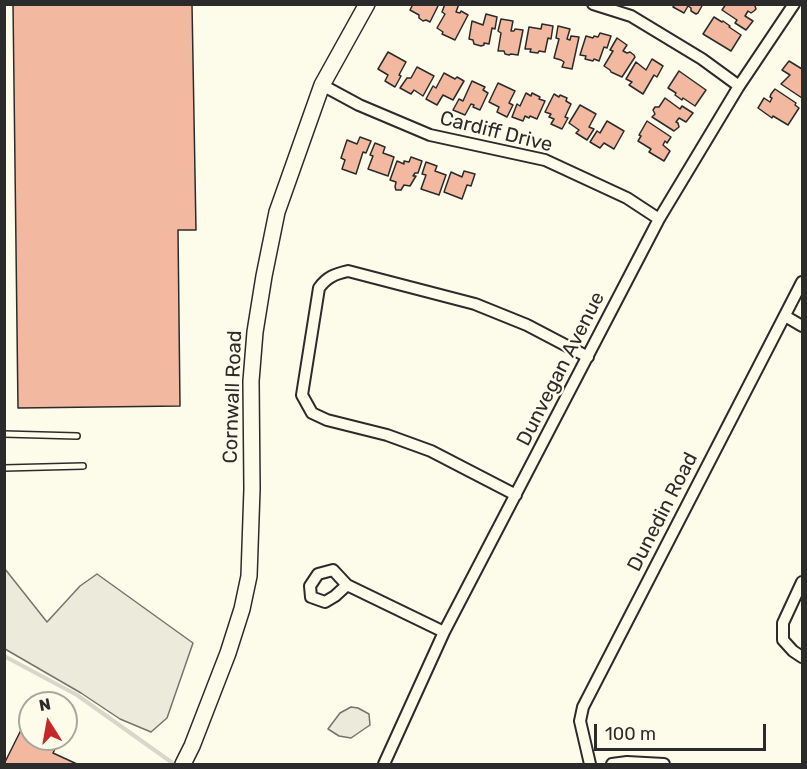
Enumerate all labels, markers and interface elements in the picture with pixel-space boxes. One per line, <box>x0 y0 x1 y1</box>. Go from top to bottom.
street label: Cardiff Drive <box>437 106 555 158</box>
street label: Dunvegan Avenue <box>512 288 610 450</box>
street label: Cornwall Road <box>219 330 247 464</box>
street label: Dunedin Road <box>623 449 703 575</box>
north arrow <box>18 691 78 751</box>
text: N <box>37 694 52 715</box>
scale bar <box>597 712 770 750</box>
text: 100 m <box>605 723 656 745</box>

